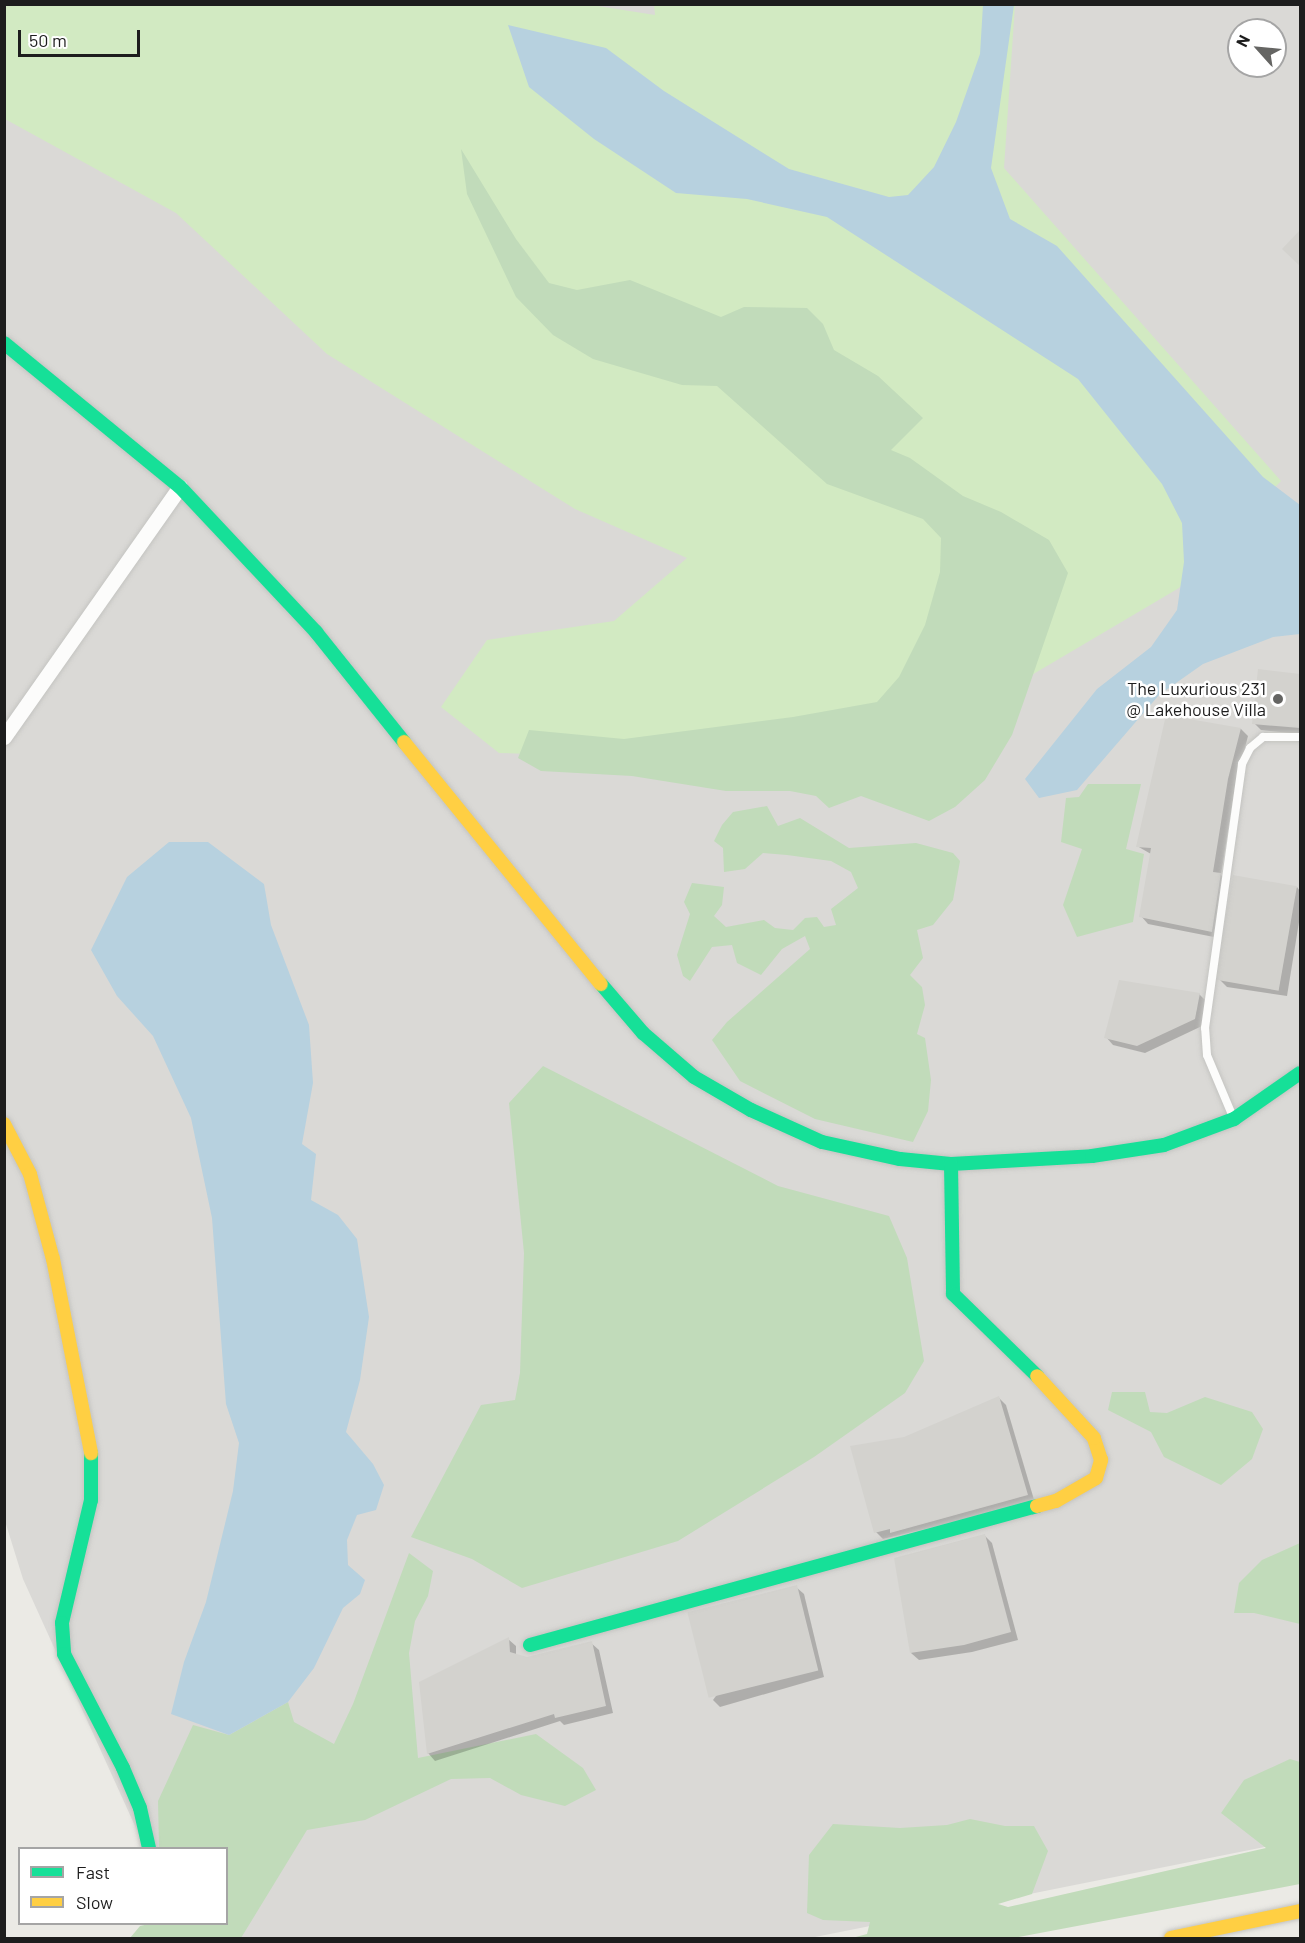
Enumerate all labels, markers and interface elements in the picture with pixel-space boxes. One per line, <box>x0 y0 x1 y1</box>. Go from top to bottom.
scale bar <box>21 18 142 56</box>
north arrow <box>1227 18 1287 78</box>
text: 50 m <box>29 29 67 51</box>
text: N <box>1231 31 1253 50</box>
place label: The Luxurious 231 @ Lakehouse Villa <box>1126 678 1266 720</box>
marker: The Luxurious 231 @ Lakehouse Villa <box>1271 692 1285 706</box>
legend <box>18 1847 228 1925</box>
text: Fast <box>76 1861 110 1883</box>
text: Slow <box>76 1891 113 1913</box>

